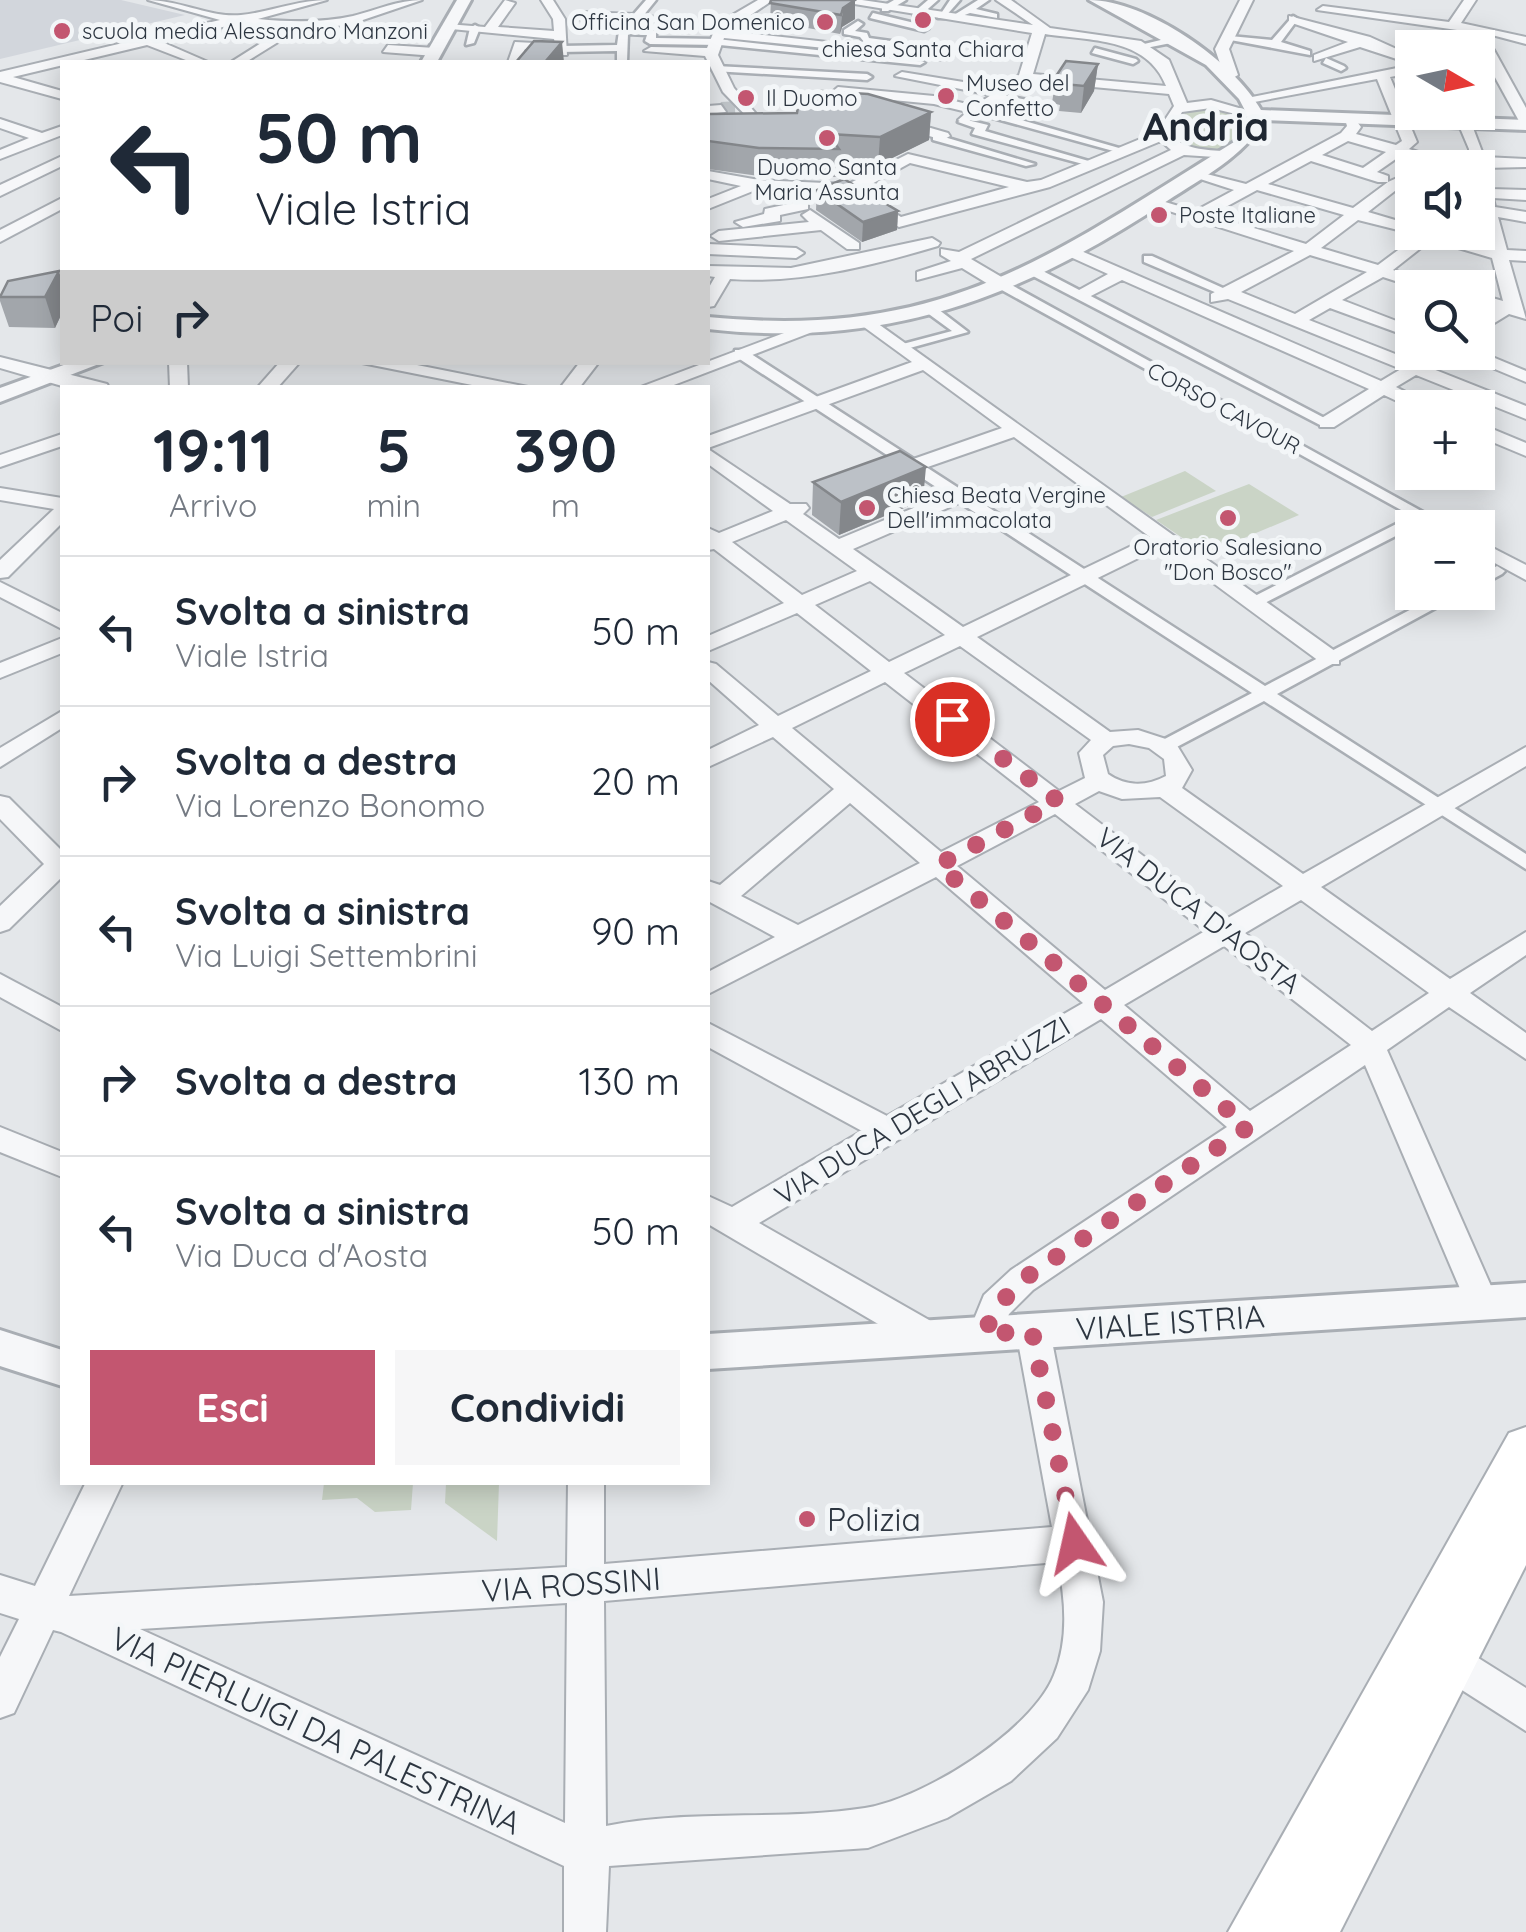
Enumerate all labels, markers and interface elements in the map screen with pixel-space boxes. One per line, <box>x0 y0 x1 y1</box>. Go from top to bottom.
place label: Officina San Domenico <box>571 8 805 36</box>
marker: chiesa Santa Chiara <box>912 9 934 31</box>
marker: Officina San Domenico <box>814 11 836 33</box>
place label: scuola media Alessandro Manzoni <box>82 17 428 45</box>
marker: scuola media Alessandro Manzoni <box>51 20 73 42</box>
north arrow <box>1395 30 1495 130</box>
map controls <box>1395 30 1495 610</box>
place label: chiesa Santa Chiara <box>822 35 1024 63</box>
place label: Museo del Confetto <box>966 69 1070 122</box>
place label: Il Duomo <box>766 84 858 112</box>
marker: Museo del Confetto <box>935 85 957 107</box>
marker: Il Duomo <box>735 87 757 109</box>
text: 50 m <box>255 93 422 181</box>
icon: left <box>90 100 220 230</box>
district label: Andria <box>1143 101 1269 151</box>
marker: Duomo Santa Maria Assunta <box>816 127 838 149</box>
button: sound <box>1395 150 1495 250</box>
place label: Duomo Santa Maria Assunta <box>755 153 899 206</box>
text: Viale Istria <box>255 180 471 236</box>
place label: Poste Italiane <box>1179 201 1316 229</box>
marker: Poste Italiane <box>1148 204 1170 226</box>
button: search <box>1395 270 1495 370</box>
icon: right <box>163 290 218 345</box>
text: Poi <box>90 294 143 342</box>
street label: CORSO CAVOUR <box>1143 356 1305 460</box>
button: + <box>1395 390 1495 490</box>
text: 19:11 <box>153 412 273 487</box>
text: 5 <box>376 412 411 487</box>
text: 390 <box>514 412 617 487</box>
place label: Chiesa Beata Vergine Dell'immacolata <box>887 481 1106 534</box>
text: Arrivo <box>169 485 257 525</box>
text: min <box>366 485 421 525</box>
text: m <box>551 485 580 525</box>
marker: Chiesa Beata Vergine Dell'immacolata <box>856 497 878 519</box>
marker: Oratorio Salesiano "Don Bosco" <box>1217 507 1239 529</box>
button: − <box>1395 510 1495 610</box>
place label: Oratorio Salesiano "Don Bosco" <box>1134 533 1322 586</box>
text: Svolta a sinistra <box>175 587 470 635</box>
icon: left <box>90 604 145 659</box>
text: 50 m <box>592 607 680 655</box>
text: Viale Istria <box>175 635 329 675</box>
pin <box>910 677 995 762</box>
icon: arrive <box>925 692 980 747</box>
text: Svolta a destra <box>175 737 457 785</box>
icon: right <box>90 754 145 809</box>
text: 20 m <box>591 757 680 805</box>
text: Via Lorenzo Bonomo <box>175 785 485 825</box>
street label: VIA DUCA D'AOSTA <box>1090 819 1308 1001</box>
text: Svolta a sinistra <box>175 887 470 935</box>
icon: left <box>90 904 145 959</box>
text: 90 m <box>591 907 680 955</box>
text: Via Luigi Settembrini <box>175 935 478 975</box>
street label: VIA DUCA DEGLI ABRUZZI <box>768 1008 1076 1212</box>
icon: right <box>90 1054 145 1109</box>
text: Svolta a destra <box>175 1057 457 1105</box>
text: 130 m <box>578 1057 680 1105</box>
text: Svolta a sinistra <box>175 1187 470 1235</box>
icon: left <box>90 1204 145 1259</box>
text: 50 m <box>592 1207 680 1255</box>
text: Via Duca d'Aosta <box>175 1235 428 1275</box>
street label: VIALE ISTRIA <box>1074 1295 1266 1349</box>
button: Esci <box>90 1350 375 1465</box>
button: Condividi <box>395 1350 680 1465</box>
position arrow <box>1023 1491 1127 1595</box>
place label: Polizia <box>827 1499 921 1539</box>
marker: Polizia <box>796 1508 818 1530</box>
street label: VIA ROSSINI <box>480 1558 662 1610</box>
street label: VIA PIERLUIGI DA PALESTRINA <box>104 1617 528 1843</box>

